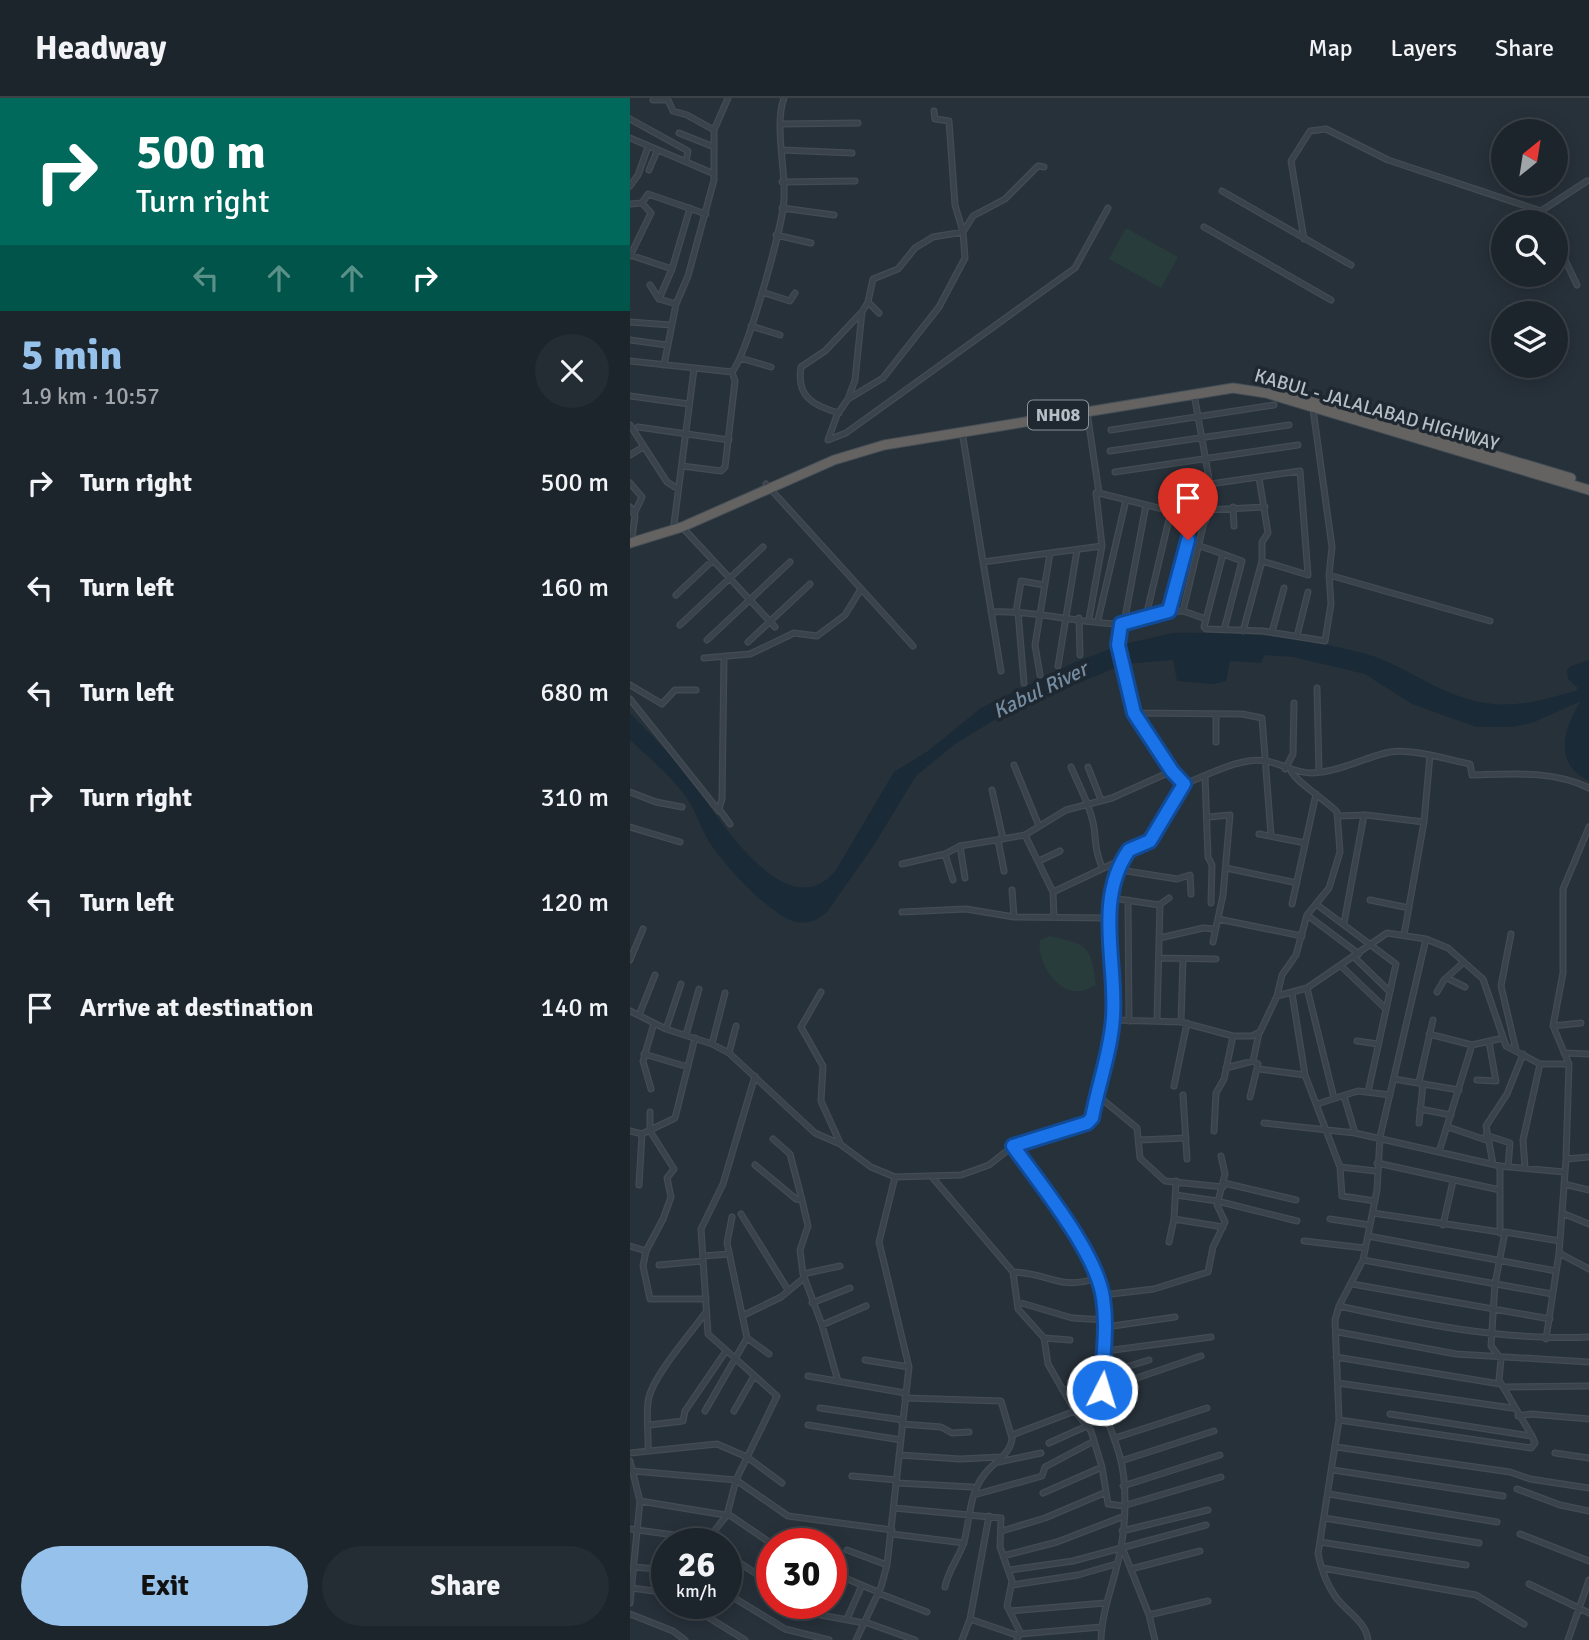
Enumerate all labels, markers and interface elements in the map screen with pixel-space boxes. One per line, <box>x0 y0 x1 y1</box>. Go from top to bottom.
text: Headway <box>35 28 166 69</box>
text: Map <box>1308 33 1353 63</box>
text: Layers <box>1391 33 1457 63</box>
text: Share <box>1495 33 1554 63</box>
north arrow <box>1491 119 1568 196</box>
map controls <box>1491 119 1568 378</box>
text: 500 m <box>136 122 266 182</box>
icon: right <box>21 126 112 217</box>
text: Turn right <box>136 182 269 221</box>
button: search <box>1491 210 1568 287</box>
icon: left <box>187 259 225 297</box>
icon: ahead <box>260 259 298 297</box>
icon: ahead <box>333 259 371 297</box>
icon: right <box>406 259 444 297</box>
button: layers <box>1491 301 1568 378</box>
text: 5 min <box>21 330 122 381</box>
button: close <box>535 334 609 408</box>
street label: KABUL - JALALABAD HIGHWAY <box>1252 364 1502 457</box>
text: 1.9 km · 10:57 <box>21 382 160 411</box>
road number: NH08 <box>1028 400 1088 430</box>
icon: right <box>21 464 59 502</box>
text: Turn right <box>80 467 192 499</box>
text: 500 m <box>540 467 609 499</box>
pin <box>1158 468 1218 540</box>
icon: arrive <box>1169 479 1207 517</box>
icon: left <box>21 569 59 607</box>
text: Turn left <box>80 572 174 604</box>
text: 160 m <box>540 572 609 604</box>
water label: Kabul River <box>988 654 1095 724</box>
icon: left <box>21 674 59 712</box>
text: Turn left <box>80 677 174 709</box>
text: 680 m <box>540 677 609 709</box>
icon: right <box>21 779 59 817</box>
text: Turn right <box>80 782 192 814</box>
text: 310 m <box>540 782 609 814</box>
icon: left <box>21 884 59 922</box>
text: Turn left <box>80 887 174 919</box>
text: 120 m <box>540 887 609 919</box>
icon: arrive <box>21 989 59 1027</box>
text: Arrive at destination <box>80 992 313 1024</box>
text: 140 m <box>540 992 609 1024</box>
position arrow <box>1065 1353 1139 1427</box>
speed limit sign: 30 <box>756 1528 847 1619</box>
text: 26 <box>678 1543 715 1586</box>
button: Exit <box>21 1546 308 1626</box>
button: Share <box>322 1546 609 1626</box>
text: km/h <box>676 1580 717 1602</box>

